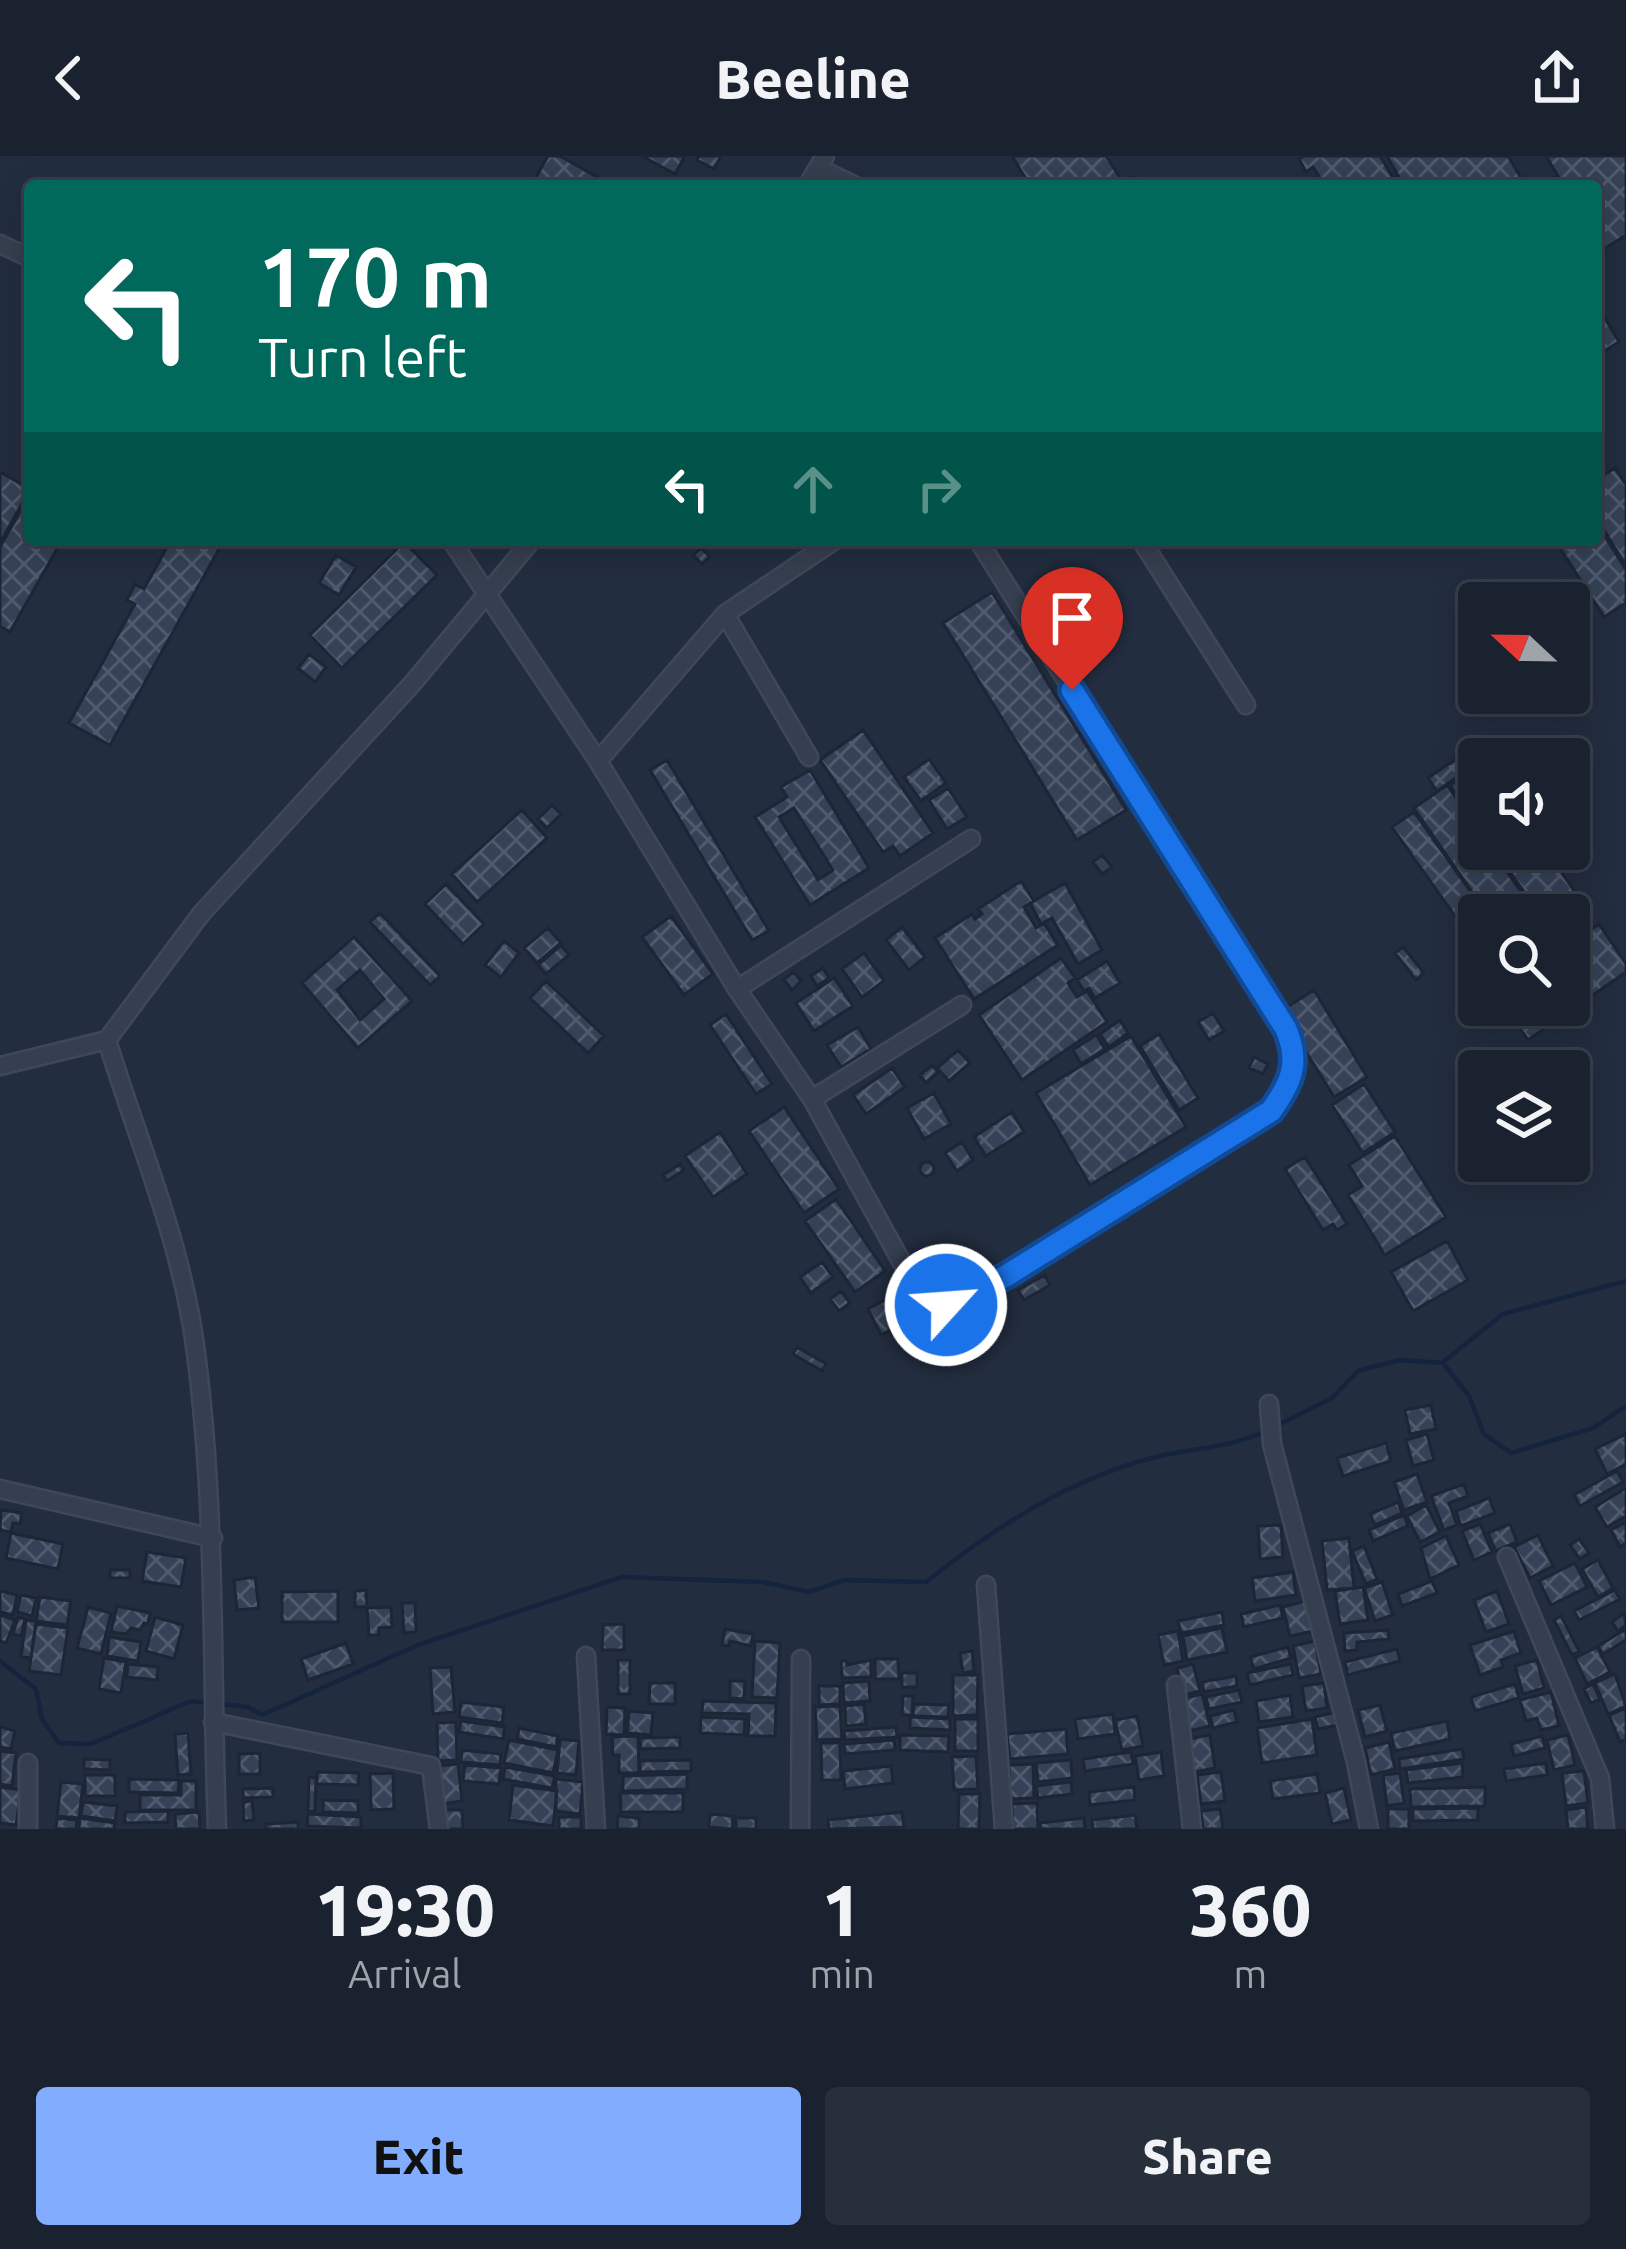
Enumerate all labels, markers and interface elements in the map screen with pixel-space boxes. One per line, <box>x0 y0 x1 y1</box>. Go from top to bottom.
icon: back <box>36 45 102 111</box>
icon: share <box>1524 45 1590 111</box>
text: Beeline <box>715 48 911 108</box>
icon: left <box>60 228 216 384</box>
text: 170 m <box>258 229 492 323</box>
text: Turn left <box>258 327 467 387</box>
icon: left <box>654 456 720 522</box>
icon: ahead <box>780 456 846 522</box>
icon: right <box>906 456 972 522</box>
pin <box>1021 567 1123 690</box>
north arrow <box>1458 582 1590 714</box>
map controls <box>1458 582 1590 1182</box>
icon: arrive <box>1039 585 1105 651</box>
button: sound <box>1458 738 1590 870</box>
button: search <box>1458 894 1590 1026</box>
button: layers <box>1458 1050 1590 1182</box>
position arrow <box>883 1242 1009 1368</box>
text: 19:30 <box>315 1869 495 1950</box>
text: 1 <box>822 1869 862 1950</box>
text: 360 <box>1189 1869 1311 1950</box>
text: Arrival <box>348 1952 462 1995</box>
text: min <box>809 1952 875 1995</box>
text: m <box>1234 1952 1267 1995</box>
button: Exit <box>36 2087 801 2225</box>
button: Share <box>825 2087 1590 2225</box>

